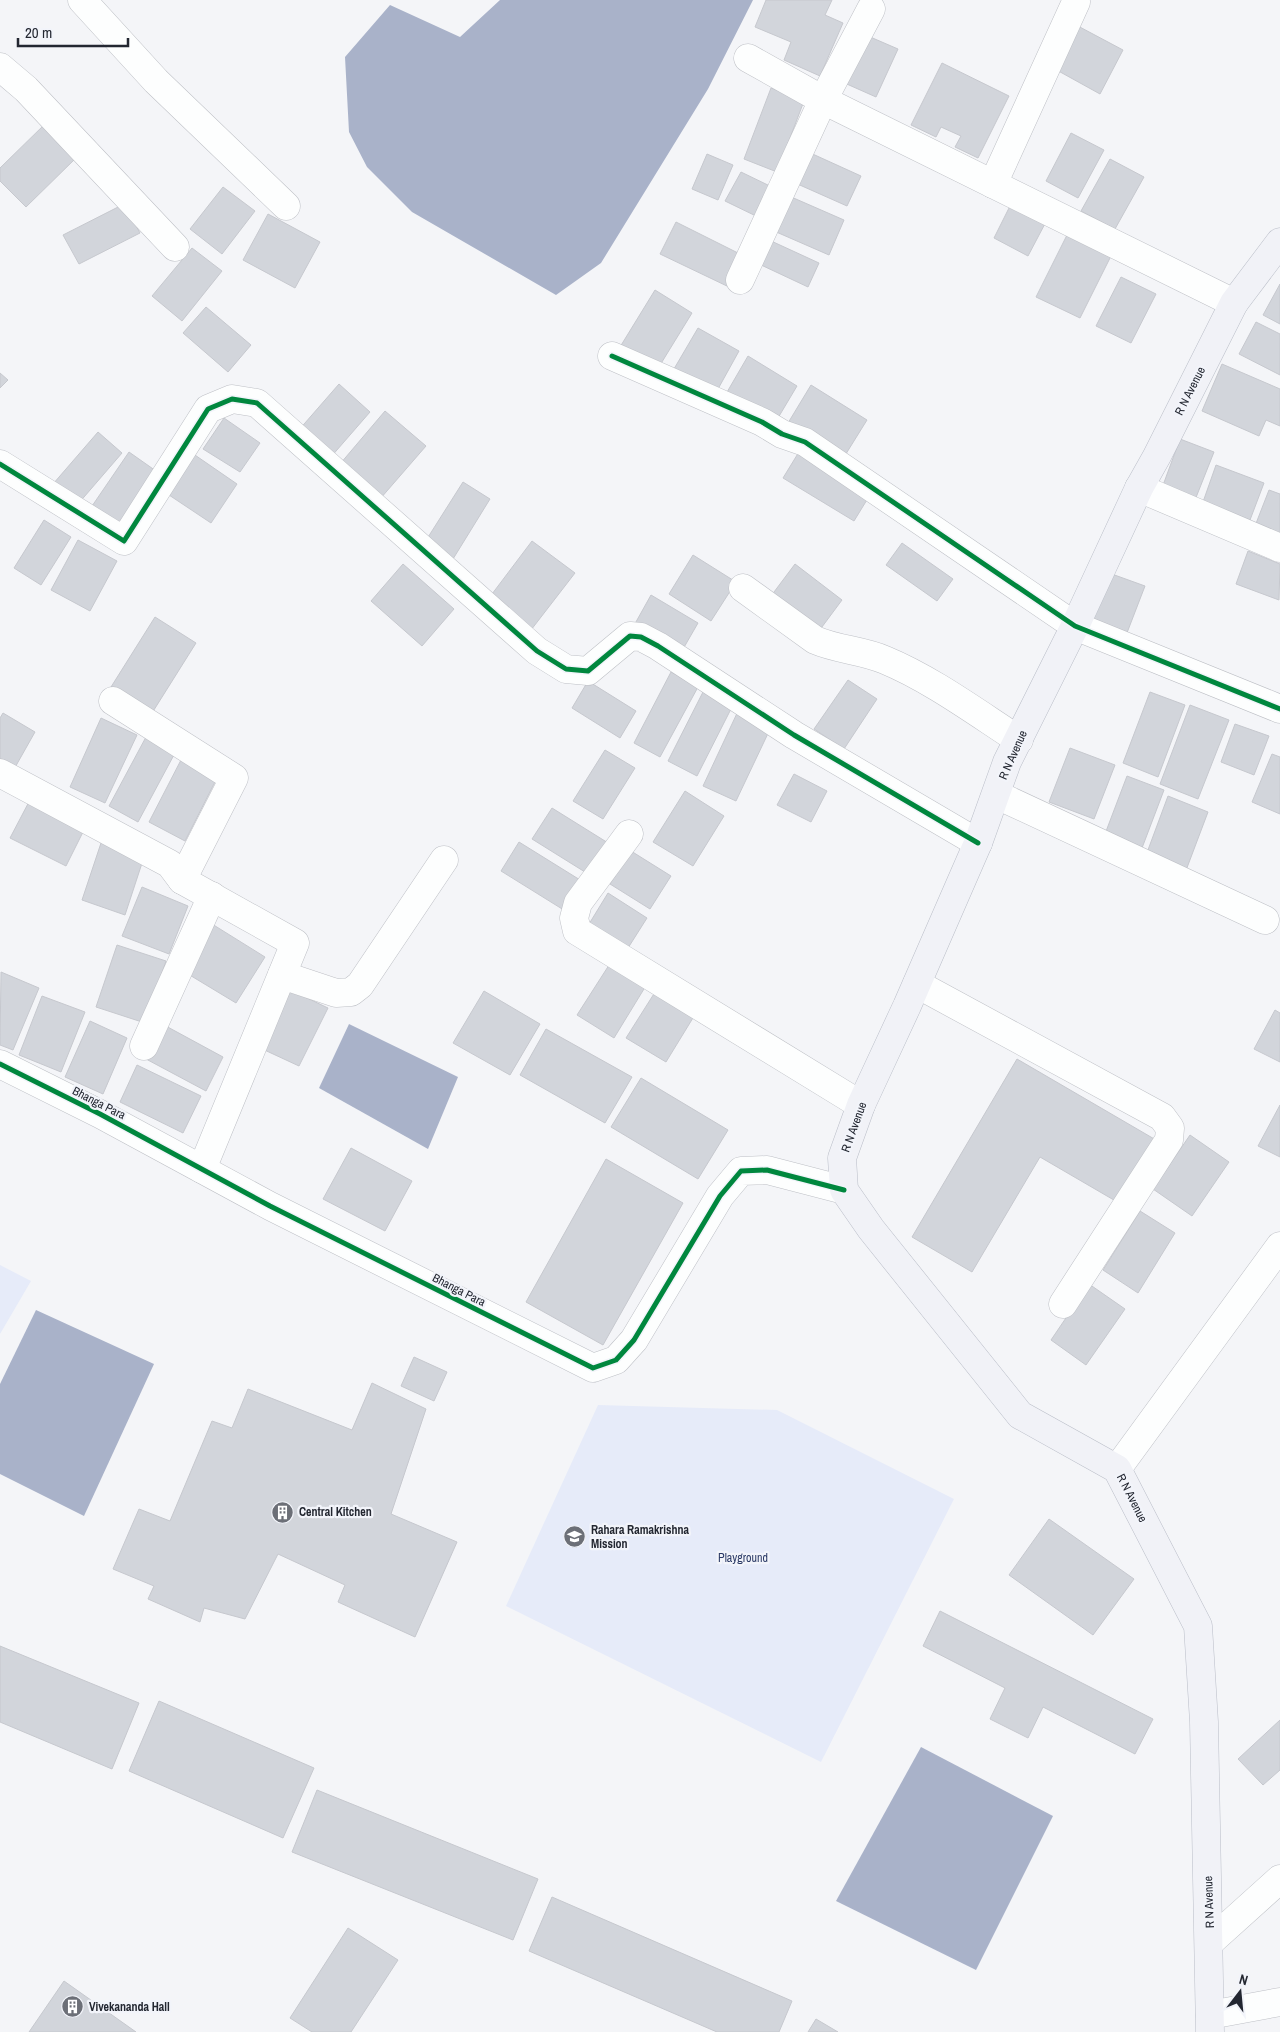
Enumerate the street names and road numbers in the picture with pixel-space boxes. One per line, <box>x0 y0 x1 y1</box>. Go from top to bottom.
street label: R N Avenue <box>1171 364 1209 418</box>
street label: R N Avenue <box>995 728 1031 782</box>
street label: Bhanga Para <box>70 1083 129 1123</box>
street label: R N Avenue <box>838 1100 870 1154</box>
street label: Bhanga Para <box>430 1270 489 1310</box>
street label: R N Avenue <box>1113 1471 1151 1525</box>
street label: R N Avenue <box>1200 1876 1218 1928</box>

